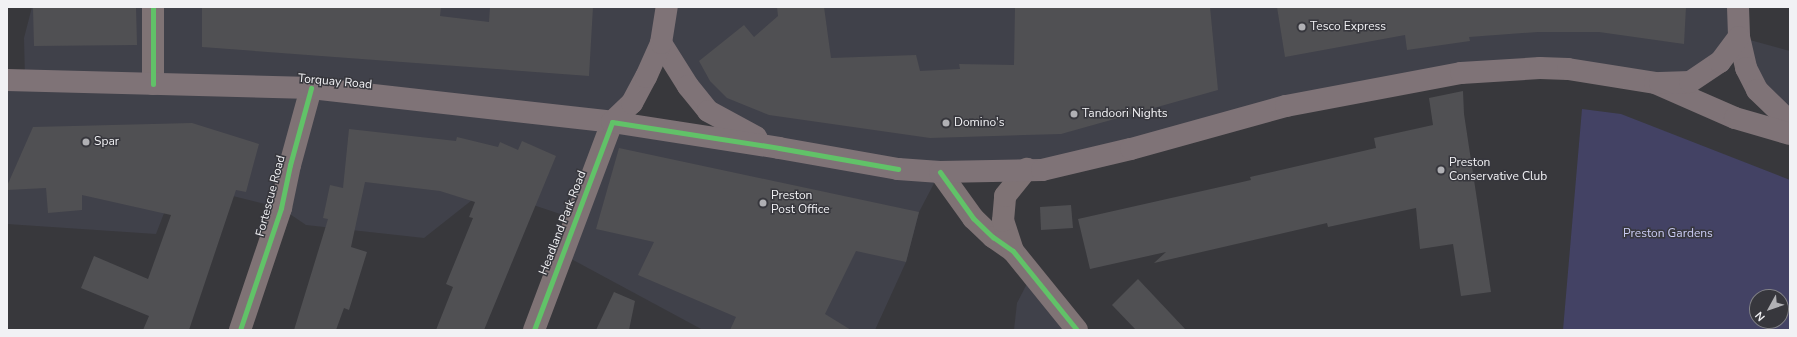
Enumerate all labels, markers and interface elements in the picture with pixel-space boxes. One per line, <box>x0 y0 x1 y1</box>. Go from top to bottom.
place label: Tesco Express <box>1310 20 1386 34</box>
marker: Tesco Express <box>1297 22 1307 32</box>
street label: Torquay Road <box>297 72 373 92</box>
place label: Tandoori Nights <box>1082 107 1167 121</box>
marker: Tandoori Nights <box>1069 109 1079 119</box>
place label: Domino's <box>954 116 1005 130</box>
marker: Domino's <box>941 118 951 128</box>
place label: Spar <box>94 135 119 149</box>
marker: Spar <box>81 137 91 147</box>
street label: Fortescue Road <box>253 154 289 238</box>
place label: Preston Conservative Club <box>1449 156 1547 184</box>
marker: Preston Conservative Club <box>1436 165 1446 175</box>
street label: Headland Park Road <box>536 169 590 277</box>
place label: Preston Post Office <box>771 189 830 217</box>
marker: Preston Post Office <box>758 198 768 208</box>
park label: Preston Gardens <box>1623 227 1713 241</box>
north arrow <box>1749 289 1789 329</box>
text: N <box>1752 308 1769 324</box>

